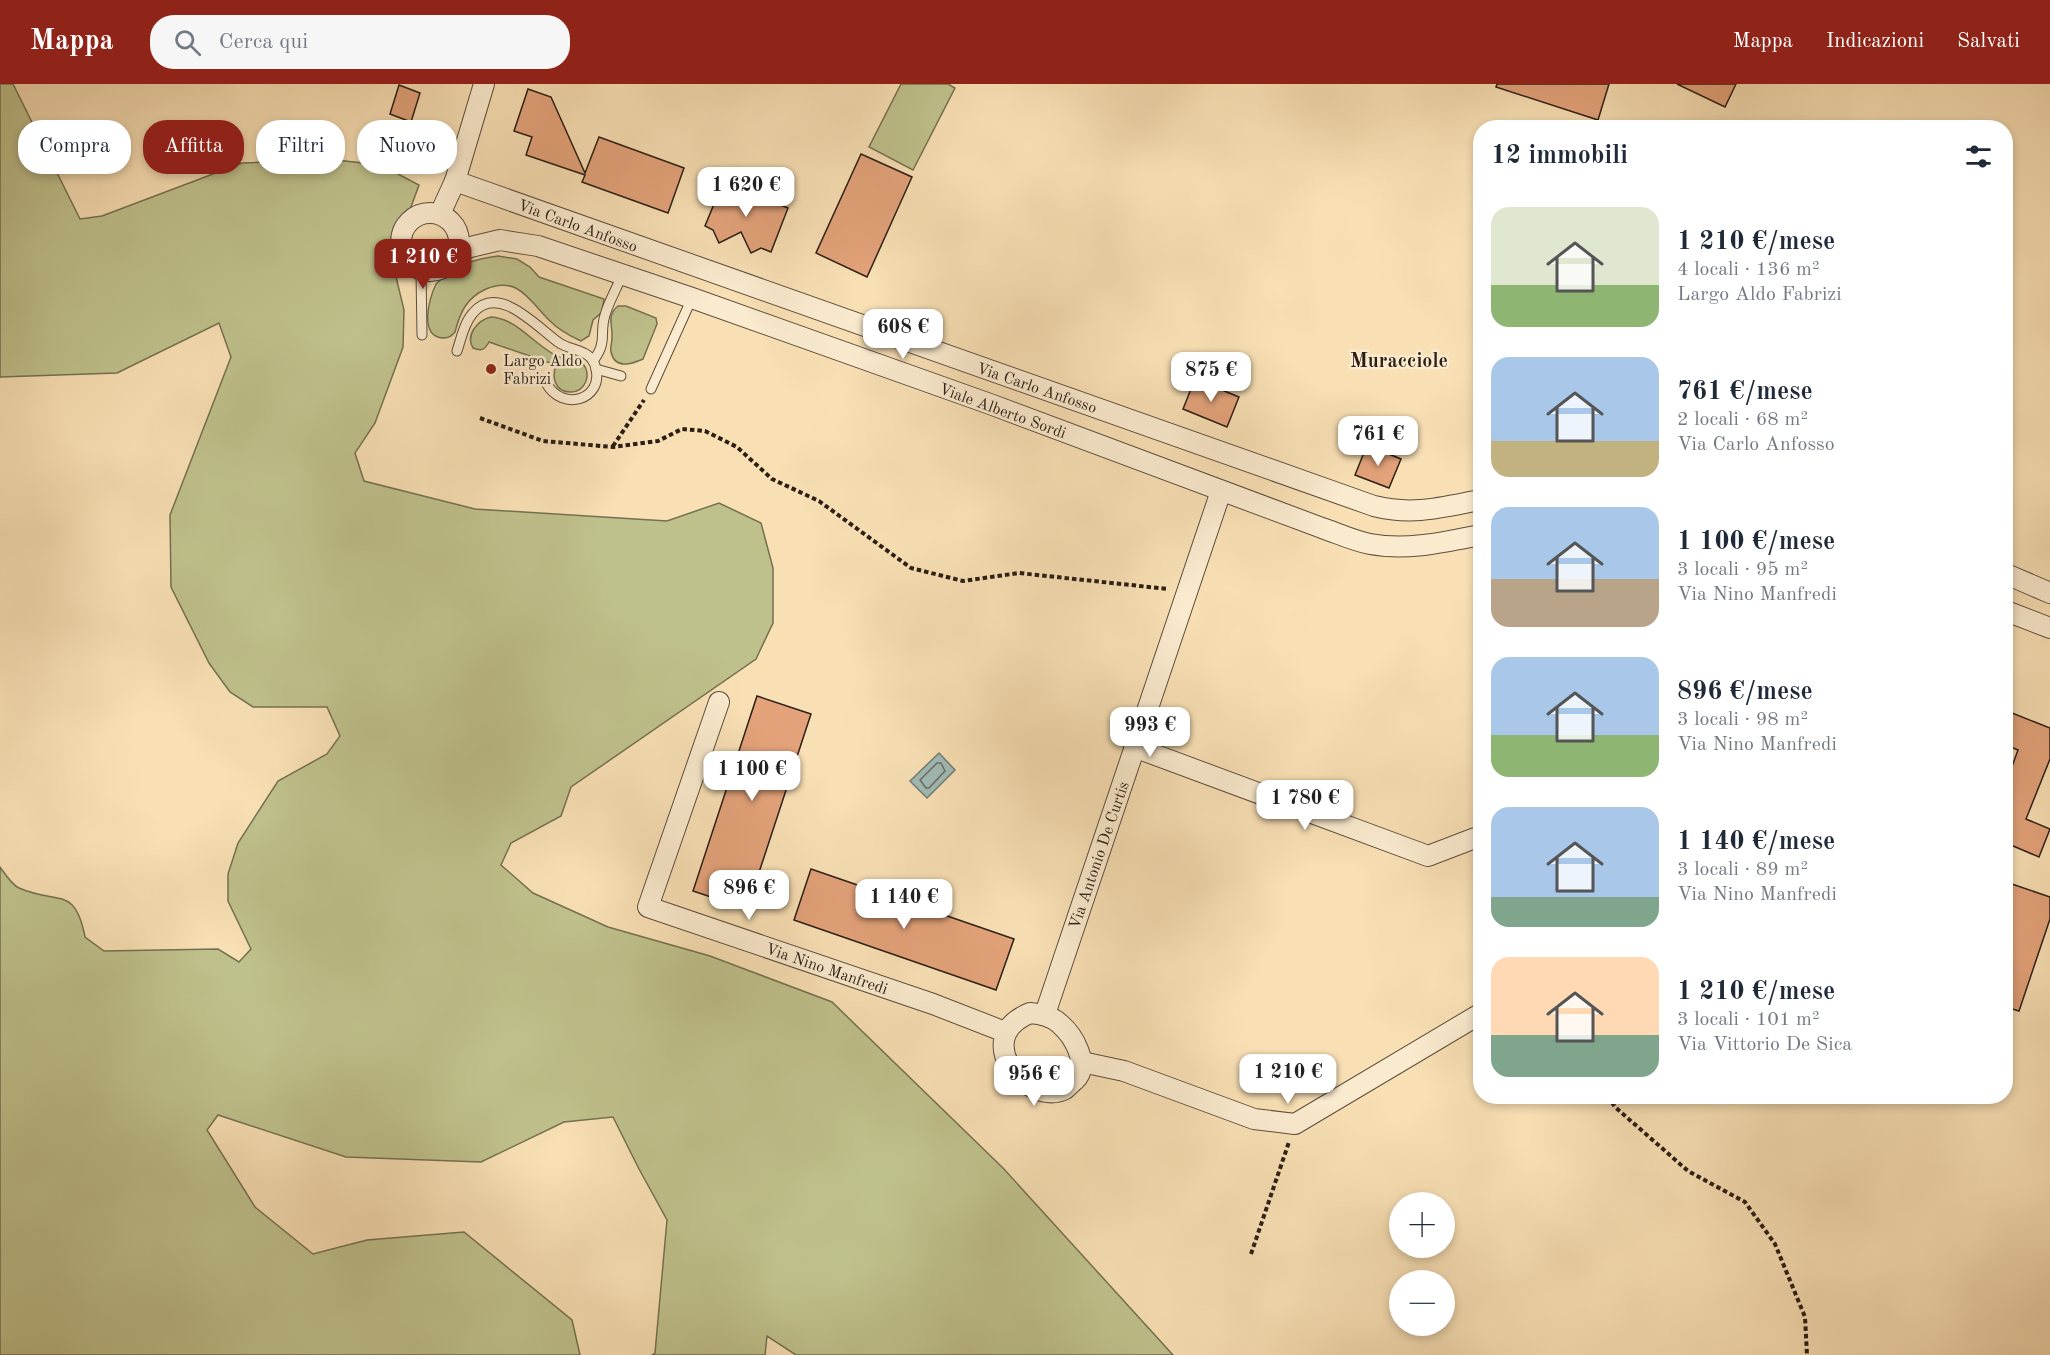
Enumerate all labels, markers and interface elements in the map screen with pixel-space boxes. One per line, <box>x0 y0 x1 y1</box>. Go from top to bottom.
search box <box>150 15 570 69</box>
icon: search <box>171 26 204 59</box>
text: Mappa <box>30 28 114 56</box>
text: Cerca qui <box>219 31 308 53</box>
text: Mappa <box>1733 31 1793 52</box>
text: Indicazioni <box>1826 31 1924 52</box>
text: Salvati <box>1957 31 2020 52</box>
chip: Compra <box>18 120 131 174</box>
chip: Affitta <box>143 120 244 174</box>
chip: Filtri <box>256 120 345 174</box>
chip: Nuovo <box>357 120 457 174</box>
icon: filters <box>1962 140 1995 173</box>
text: 12 immobili <box>1491 143 1628 169</box>
pin: 1 620 € <box>691 167 801 218</box>
text: 1 620 € <box>711 176 781 196</box>
street label: Via Carlo Anfosso <box>515 198 639 256</box>
text: 1 210 €/mese <box>1677 229 1835 255</box>
icon: home <box>1539 231 1611 303</box>
pin: 1 210 € <box>368 239 478 290</box>
text: 1 210 € <box>388 248 458 268</box>
text: 4 locali · 136 m² <box>1677 260 1820 280</box>
text: Largo Aldo Fabrizi <box>1677 285 1842 305</box>
pin: 608 € <box>861 309 945 360</box>
text: 608 € <box>877 318 929 338</box>
pin: 875 € <box>1169 352 1253 403</box>
district label: Muracciole <box>1350 352 1448 372</box>
place label: Largo Aldo Fabrizi <box>503 354 582 388</box>
street label: Via Carlo Anfosso <box>974 361 1099 417</box>
text: 875 € <box>1185 361 1237 381</box>
marker: Largo Aldo Fabrizi <box>484 362 498 376</box>
text: 761 €/mese <box>1677 379 1813 405</box>
street label: Viale Alberto Sordi <box>937 381 1068 442</box>
icon: home <box>1539 381 1611 453</box>
text: 2 locali · 68 m² <box>1677 410 1808 430</box>
pin: 761 € <box>1336 416 1420 467</box>
text: 761 € <box>1352 425 1404 445</box>
text: Via Carlo Anfosso <box>1677 435 1835 455</box>
text: 1 100 €/mese <box>1677 529 1835 555</box>
icon: home <box>1539 531 1611 603</box>
text: 3 locali · 95 m² <box>1677 560 1808 580</box>
text: Via Nino Manfredi <box>1677 585 1837 605</box>
text: 896 €/mese <box>1677 679 1813 705</box>
icon: home <box>1539 681 1611 753</box>
pin: 993 € <box>1108 707 1192 758</box>
text: 3 locali · 98 m² <box>1677 710 1808 730</box>
text: 993 € <box>1124 716 1176 736</box>
text: Via Nino Manfredi <box>1677 735 1837 755</box>
pin: 1 100 € <box>697 751 807 802</box>
text: 1 100 € <box>717 760 787 780</box>
street label: Via Antonio De Curtis <box>1067 780 1133 932</box>
pin: 1 780 € <box>1250 780 1360 831</box>
text: 1 780 € <box>1270 789 1340 809</box>
text: 1 140 €/mese <box>1677 829 1835 855</box>
icon: home <box>1539 831 1611 903</box>
text: 3 locali · 89 m² <box>1677 860 1808 880</box>
pin: 896 € <box>707 870 791 921</box>
text: 896 € <box>723 879 775 899</box>
pin: 1 140 € <box>849 879 959 930</box>
text: Via Nino Manfredi <box>1677 885 1837 905</box>
text: 1 140 € <box>869 888 939 908</box>
street label: Via Nino Manfredi <box>763 942 889 998</box>
text: 1 210 €/mese <box>1677 979 1835 1005</box>
icon: home <box>1539 981 1611 1053</box>
text: 3 locali · 101 m² <box>1677 1010 1820 1030</box>
text: Via Vittorio De Sica <box>1677 1035 1852 1055</box>
pin: 1 210 € <box>1233 1054 1343 1105</box>
pin: 956 € <box>992 1056 1076 1107</box>
text: 1 210 € <box>1253 1063 1323 1083</box>
text: 956 € <box>1008 1065 1060 1085</box>
map controls <box>1389 1192 1455 1336</box>
button: + <box>1389 1192 1455 1258</box>
button: − <box>1389 1270 1455 1336</box>

